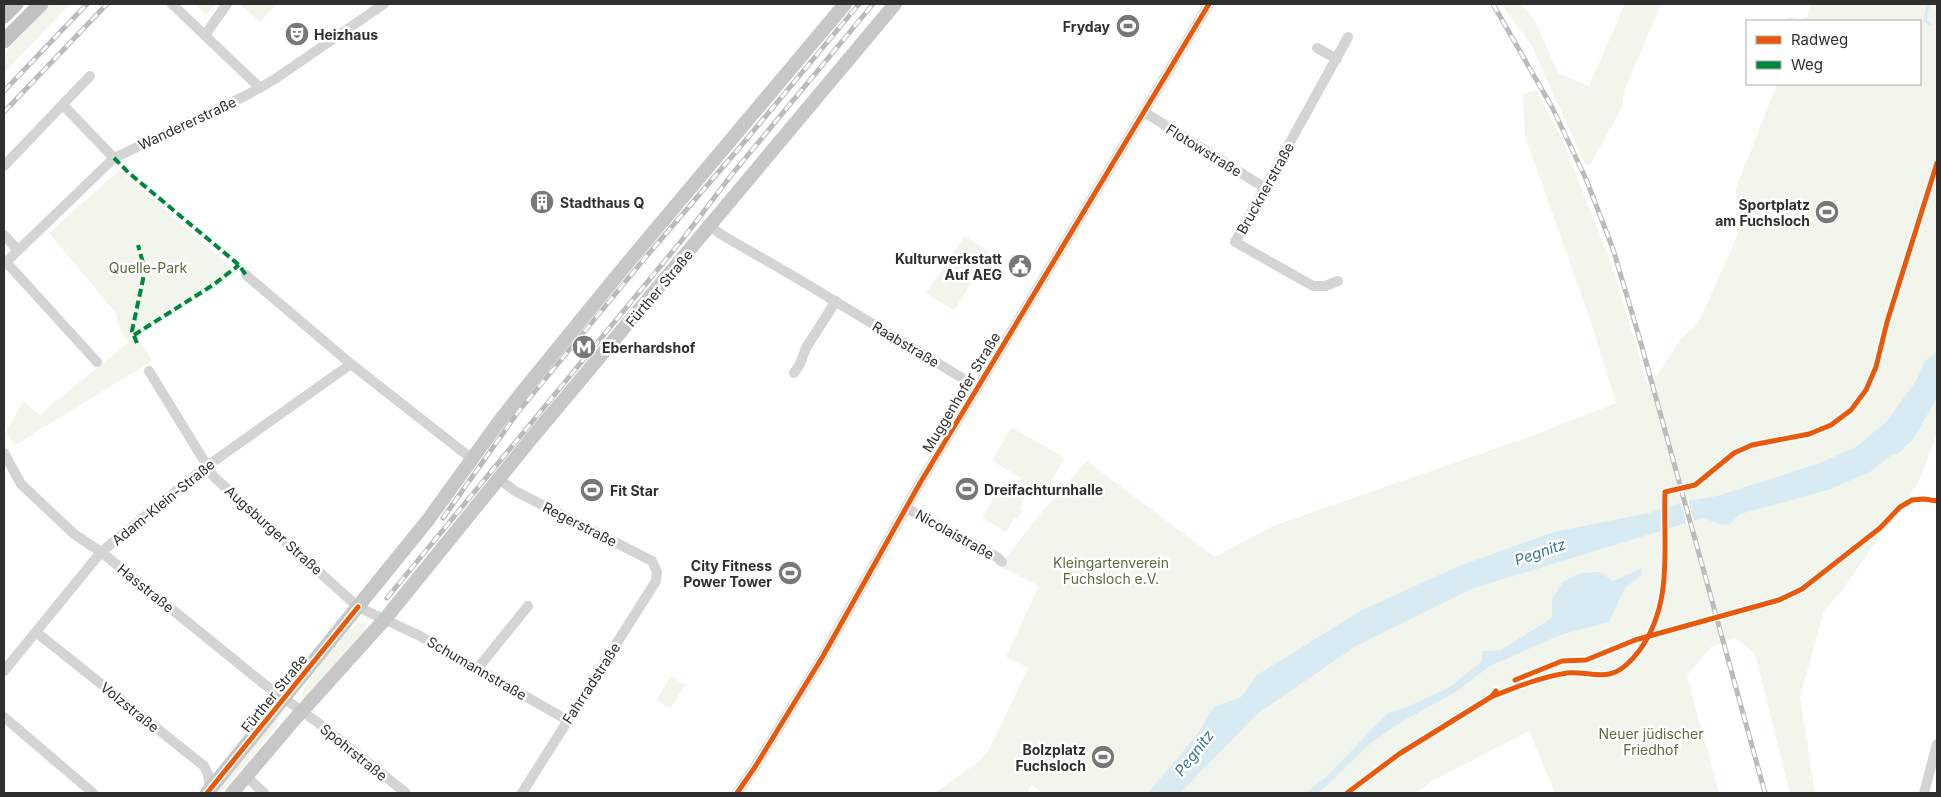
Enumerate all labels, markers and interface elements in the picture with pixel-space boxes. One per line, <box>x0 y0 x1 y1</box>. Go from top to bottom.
sports icon: Fryday <box>1115 13 1141 39</box>
place label: Fryday <box>1063 18 1111 35</box>
legend <box>1746 20 1921 85</box>
theatre icon: Heizhaus <box>284 21 310 47</box>
place label: Heizhaus <box>314 26 378 43</box>
text: Radweg <box>1791 30 1848 49</box>
text: Weg <box>1791 55 1823 74</box>
street label: Wandererstraße <box>135 93 239 153</box>
street label: Flotowstraße <box>1163 120 1245 180</box>
street label: Brucknerstraße <box>1233 139 1297 237</box>
building icon: Stadthaus Q <box>529 189 555 215</box>
place label: Stadthaus Q <box>560 194 644 211</box>
place label: Sportplatz am Fuchsloch <box>1715 196 1810 229</box>
sports icon: Sportplatz am Fuchsloch <box>1814 199 1840 225</box>
street label: Fürther Straße <box>622 246 696 330</box>
place label: Kulturwerkstatt Auf AEG <box>895 250 1002 283</box>
public building icon: Kulturwerkstatt Auf AEG <box>1007 253 1033 279</box>
park label: Quelle-Park <box>109 259 188 276</box>
street label: Raabstraße <box>869 317 943 371</box>
street label: Muggenhofer Straße <box>918 329 1004 455</box>
metro station icon: Eberhardshof <box>571 334 597 360</box>
place label: Eberhardshof <box>602 339 696 356</box>
street label: Adam-Klein-Straße <box>108 455 218 549</box>
sports icon: Dreifachturnhalle <box>954 476 980 502</box>
sports icon: Fit Star <box>579 477 605 503</box>
place label: Dreifachturnhalle <box>984 481 1103 498</box>
street label: Augsburger Straße <box>222 482 326 578</box>
place label: Fit Star <box>610 482 659 499</box>
street label: Regerstraße <box>540 498 620 550</box>
street label: Nicolaistraße <box>913 506 997 562</box>
water label: Pegnitz <box>1512 534 1568 570</box>
park label: Kleingartenverein Fuchsloch e.V. <box>1053 554 1169 587</box>
place label: City Fitness Power Tower <box>683 557 772 590</box>
street label: Hasstraße <box>114 560 178 616</box>
sports icon: City Fitness Power Tower <box>777 560 803 586</box>
street label: Schumannstraße <box>424 633 530 703</box>
street label: Fahrradstraße <box>559 639 623 727</box>
street label: Fürther Straße <box>237 651 311 735</box>
street label: Volzstraße <box>97 678 163 736</box>
street label: Spohrstraße <box>317 720 391 784</box>
park label: Neuer jüdischer Friedhof <box>1598 725 1704 758</box>
water label: Pegnitz <box>1170 726 1218 780</box>
place label: Bolzplatz Fuchsloch <box>1015 741 1086 774</box>
sports icon: Bolzplatz Fuchsloch <box>1090 744 1116 770</box>

